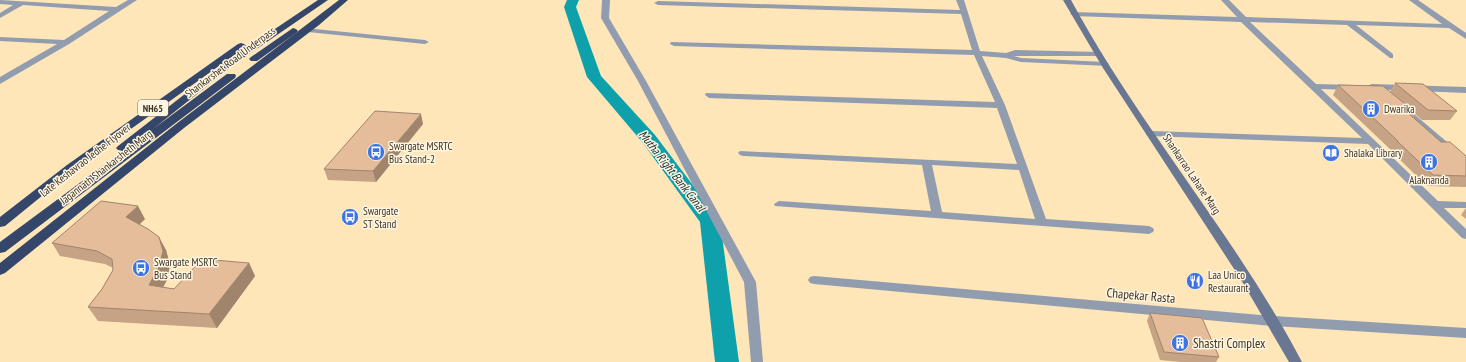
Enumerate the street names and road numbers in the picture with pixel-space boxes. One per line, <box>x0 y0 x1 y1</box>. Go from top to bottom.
street label: Shankarshet Road Underpass <box>182 23 278 101</box>
road number: NH65 <box>138 100 168 116</box>
street label: Late Keshavrao Jedhe Flyover <box>37 120 133 200</box>
street label: Jagannath Shankarsheth Marg <box>56 126 155 208</box>
street label: Shankarrao Lahane Marg <box>1160 131 1224 217</box>
street label: Chapekar Rasta <box>1106 284 1176 307</box>

